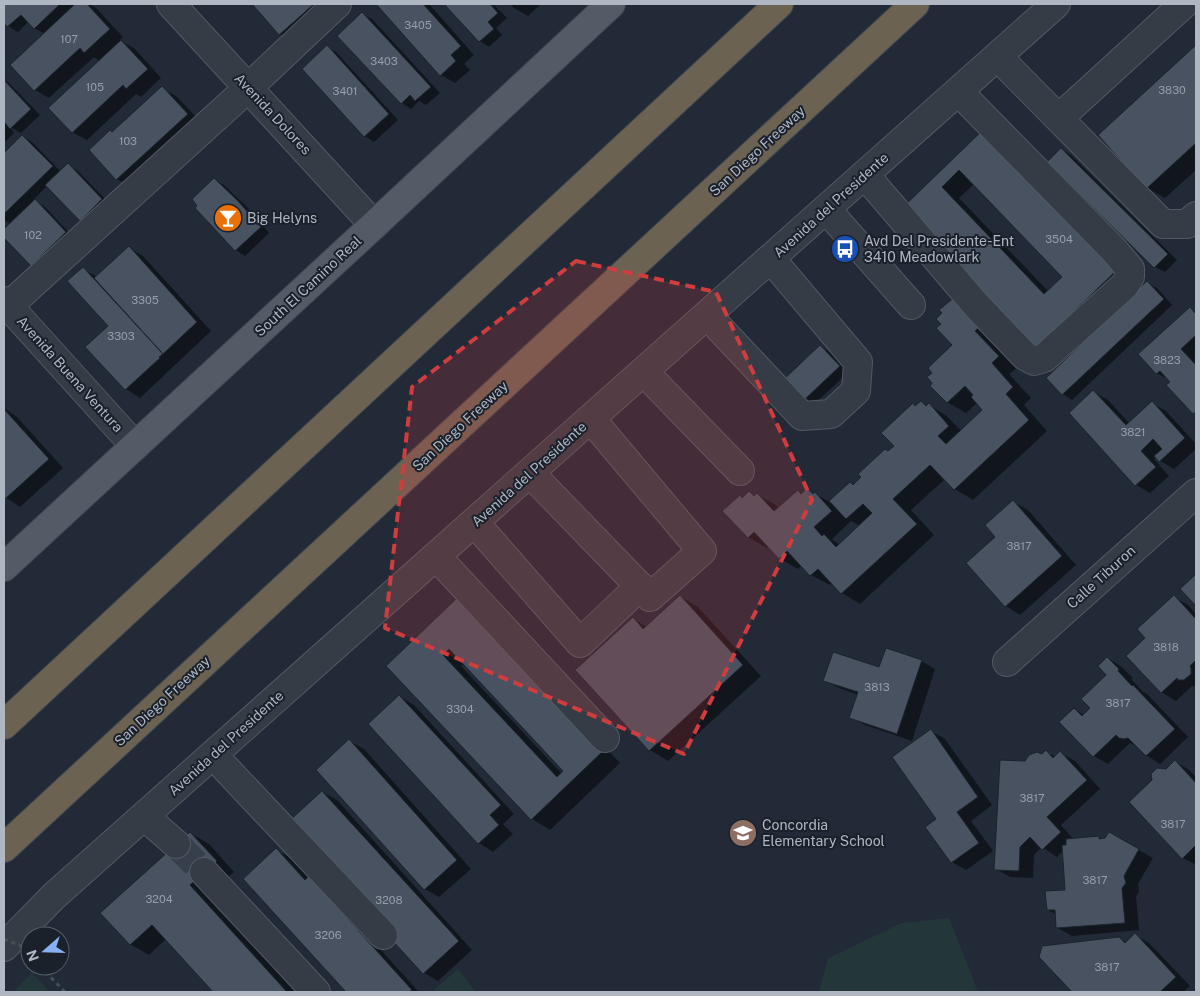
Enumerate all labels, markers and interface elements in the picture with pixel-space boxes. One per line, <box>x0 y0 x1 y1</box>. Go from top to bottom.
house number: 3405 <box>404 19 432 31</box>
house number: 107 <box>60 33 78 45</box>
house number: 3403 <box>370 55 398 67</box>
street label: Avenida Dolores <box>231 70 315 158</box>
house number: 105 <box>86 81 104 93</box>
house number: 3830 <box>1158 84 1186 96</box>
house number: 3401 <box>332 85 358 97</box>
street label: San Diego Freeway <box>706 102 808 199</box>
house number: 103 <box>119 135 137 147</box>
street label: Avenida del Presidente <box>770 149 892 261</box>
bar icon: Big Helyns <box>213 203 243 233</box>
place label: Big Helyns <box>247 210 317 226</box>
house number: 102 <box>24 229 42 241</box>
street label: South El Camino Real <box>251 232 365 340</box>
place label: Avd Del Presidente-Ent 3410 Meadowlark <box>864 233 1014 265</box>
house number: 3504 <box>1045 233 1073 245</box>
bus stop icon: Avd Del Presidente-Ent 3410 Meadowlark <box>830 234 860 264</box>
house number: 3305 <box>131 294 159 306</box>
street label: Avenida Buena Ventura <box>14 313 126 435</box>
house number: 3303 <box>107 330 135 342</box>
house number: 3823 <box>1153 354 1181 366</box>
street label: San Diego Freeway <box>409 377 511 474</box>
street label: Avenida del Presidente <box>468 418 590 530</box>
house number: 3821 <box>1120 426 1146 438</box>
house number: 3817 <box>1006 540 1032 552</box>
street label: Calle Tiburon <box>1064 542 1138 612</box>
house number: 3818 <box>1153 641 1179 653</box>
street label: San Diego Freeway <box>111 652 213 749</box>
house number: 3813 <box>864 681 890 693</box>
street label: Avenida del Presidente <box>165 687 287 799</box>
house number: 3817 <box>1105 697 1131 709</box>
house number: 3304 <box>446 703 474 715</box>
house number: 3817 <box>1019 792 1045 804</box>
place label: Concordia Elementary School <box>762 817 885 849</box>
school or university icon: Concordia Elementary School <box>728 818 758 848</box>
house number: 3817 <box>1160 818 1186 830</box>
house number: 3817 <box>1082 874 1108 886</box>
house number: 3204 <box>145 893 173 905</box>
house number: 3208 <box>375 894 403 906</box>
north arrow <box>20 926 70 976</box>
house number: 3206 <box>315 929 342 941</box>
text: N <box>23 948 42 963</box>
house number: 3817 <box>1094 961 1120 973</box>

